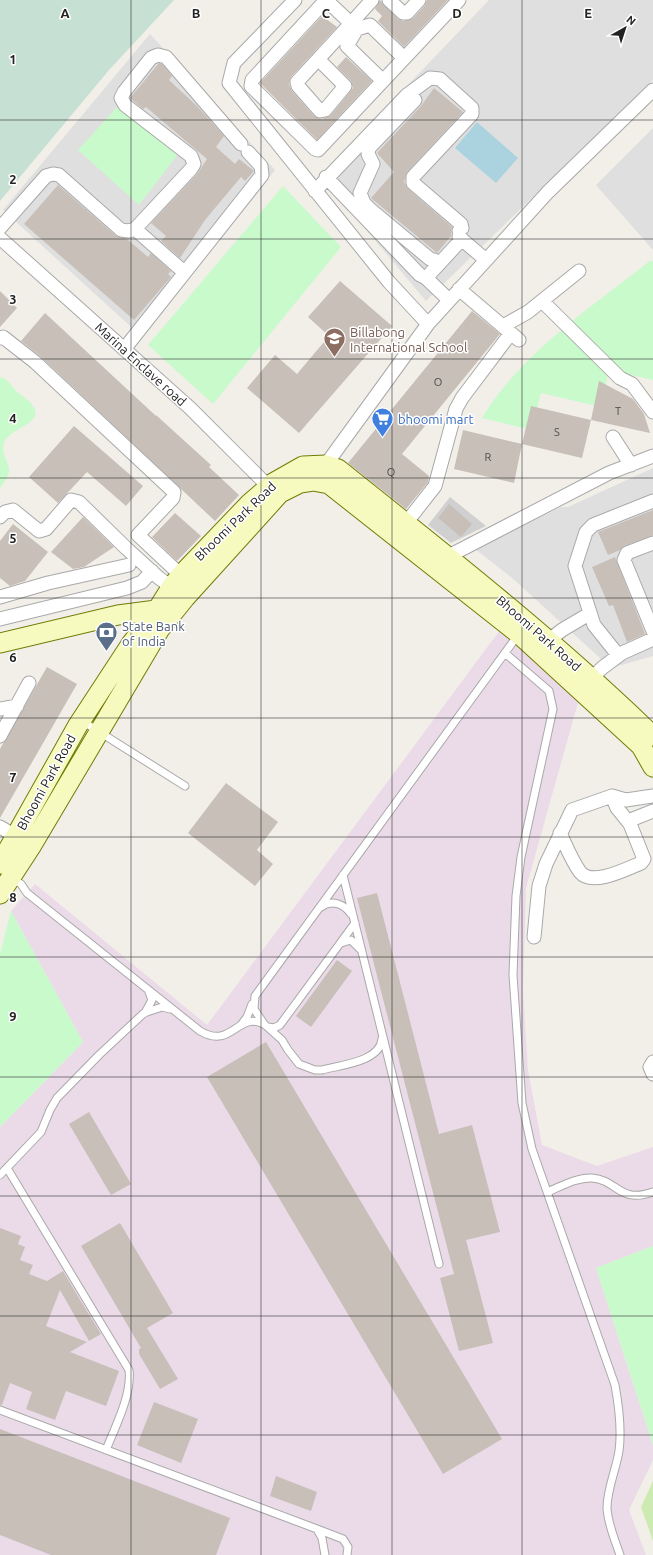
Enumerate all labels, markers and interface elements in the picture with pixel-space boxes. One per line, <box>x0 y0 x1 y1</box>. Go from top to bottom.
text: A <box>60 6 70 20</box>
text: B <box>192 6 201 20</box>
text: C <box>322 6 331 20</box>
text: D <box>452 6 462 20</box>
text: E <box>584 6 592 20</box>
north arrow <box>605 8 645 48</box>
text: N <box>624 13 638 27</box>
text: 1 <box>9 52 17 66</box>
text: 2 <box>9 172 17 186</box>
text: 3 <box>9 292 17 306</box>
street label: Marina Enclave road <box>93 320 189 408</box>
place label: Billabong International School <box>350 325 468 354</box>
school or university icon: Billabong International School <box>321 326 347 359</box>
house number: O <box>434 376 442 388</box>
house number: T <box>615 405 621 417</box>
supermarket icon: bhoomi mart <box>370 406 396 439</box>
text: 4 <box>9 411 17 425</box>
place label: bhoomi mart <box>398 412 474 426</box>
house number: S <box>554 426 560 438</box>
house number: R <box>485 451 492 463</box>
house number: Q <box>387 466 395 478</box>
street label: Bhoomi Park Road <box>192 479 278 563</box>
text: 5 <box>9 531 17 545</box>
street label: Bhoomi Park Road <box>494 593 584 673</box>
place label: State Bank of India <box>122 619 185 648</box>
bank icon: State Bank of India <box>94 620 120 653</box>
text: 6 <box>9 650 17 664</box>
street label: Bhoomi Park Road <box>14 732 78 832</box>
text: 7 <box>9 770 17 784</box>
text: 8 <box>9 890 17 904</box>
text: 9 <box>9 1009 17 1023</box>

